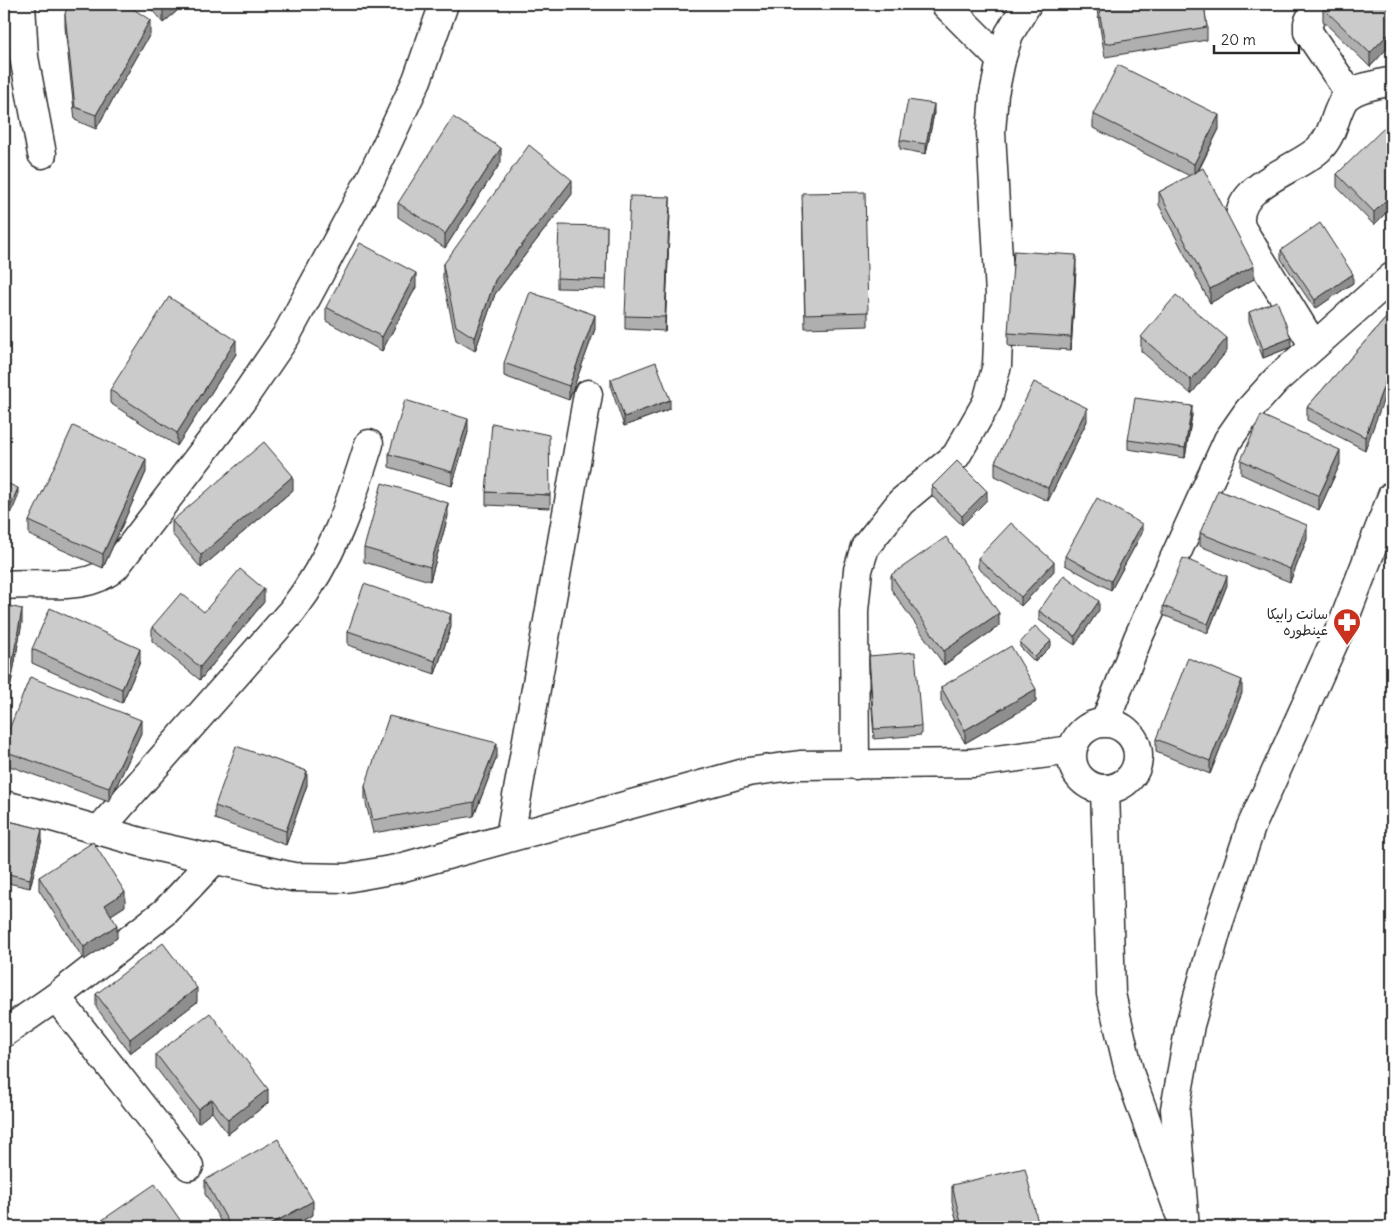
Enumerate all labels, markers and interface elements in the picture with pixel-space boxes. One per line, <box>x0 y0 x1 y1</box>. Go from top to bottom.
scale bar <box>1214 22 1298 54</box>
text: 20 m <box>1221 30 1256 49</box>
place label: سانت رابيكا عينطوره <box>1267 605 1328 639</box>
pharmacy icon: سانت رابيكا عينطوره <box>1332 607 1362 646</box>

